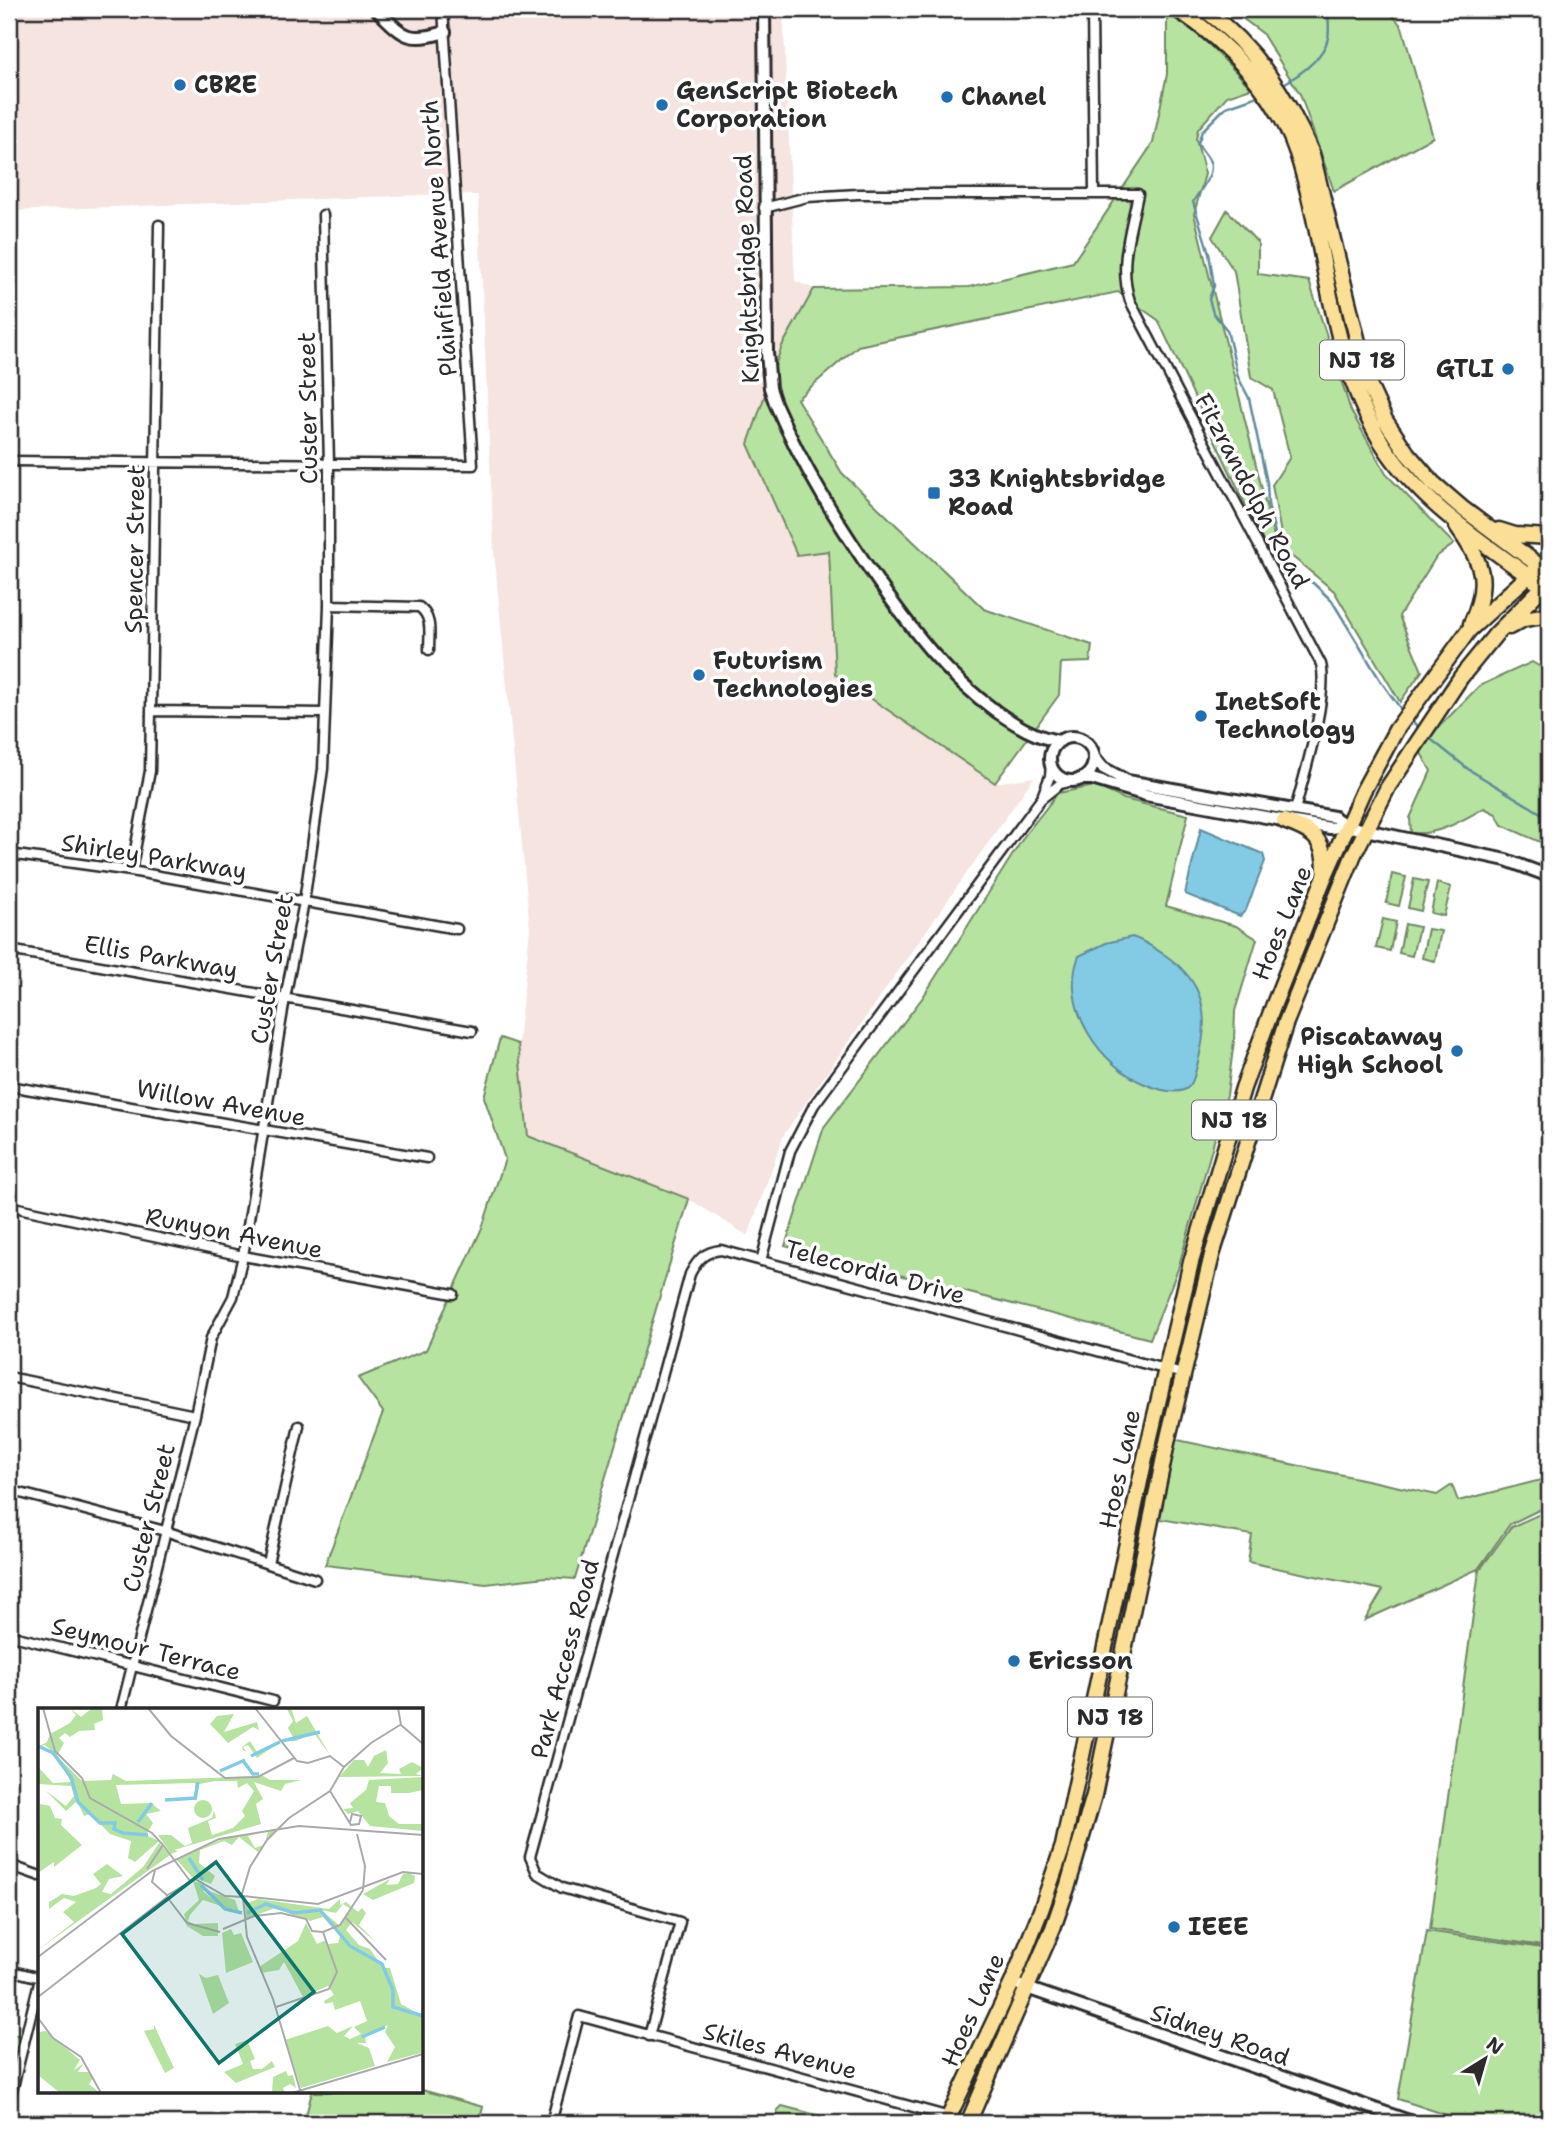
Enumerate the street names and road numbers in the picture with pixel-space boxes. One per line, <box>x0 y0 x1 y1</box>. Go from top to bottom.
street label: Plainfield Avenue North <box>413 99 465 377</box>
street label: Knightsbridge Road <box>727 154 767 384</box>
street label: Custer Street <box>291 332 325 484</box>
road number: NJ 18 <box>1320 340 1404 380</box>
street label: Fitzrandolph Road <box>1187 388 1317 594</box>
street label: Spencer Street <box>118 464 152 634</box>
street label: Shirley Parkway <box>59 827 249 887</box>
street label: Hoes Lane <box>1244 861 1320 985</box>
street label: Custer Street <box>243 891 301 1047</box>
street label: Ellis Parkway <box>82 928 240 986</box>
street label: Willow Avenue <box>134 1072 308 1134</box>
road number: NJ 18 <box>1192 1100 1276 1140</box>
street label: Runyon Avenue <box>143 1200 325 1266</box>
street label: Telecordia Drive <box>781 1233 969 1311</box>
street label: Hoes Lane <box>1092 1406 1148 1532</box>
street label: Custer Street <box>115 1440 183 1596</box>
street label: Park Access Road <box>523 1556 607 1762</box>
street label: Seymour Terrace <box>48 1610 244 1688</box>
road number: NJ 18 <box>1068 1698 1152 1736</box>
street label: Hoes Lane <box>934 1948 1012 2072</box>
street label: Sidney Road <box>1146 1996 1294 2074</box>
street label: Skiles Avenue <box>699 2015 861 2087</box>

